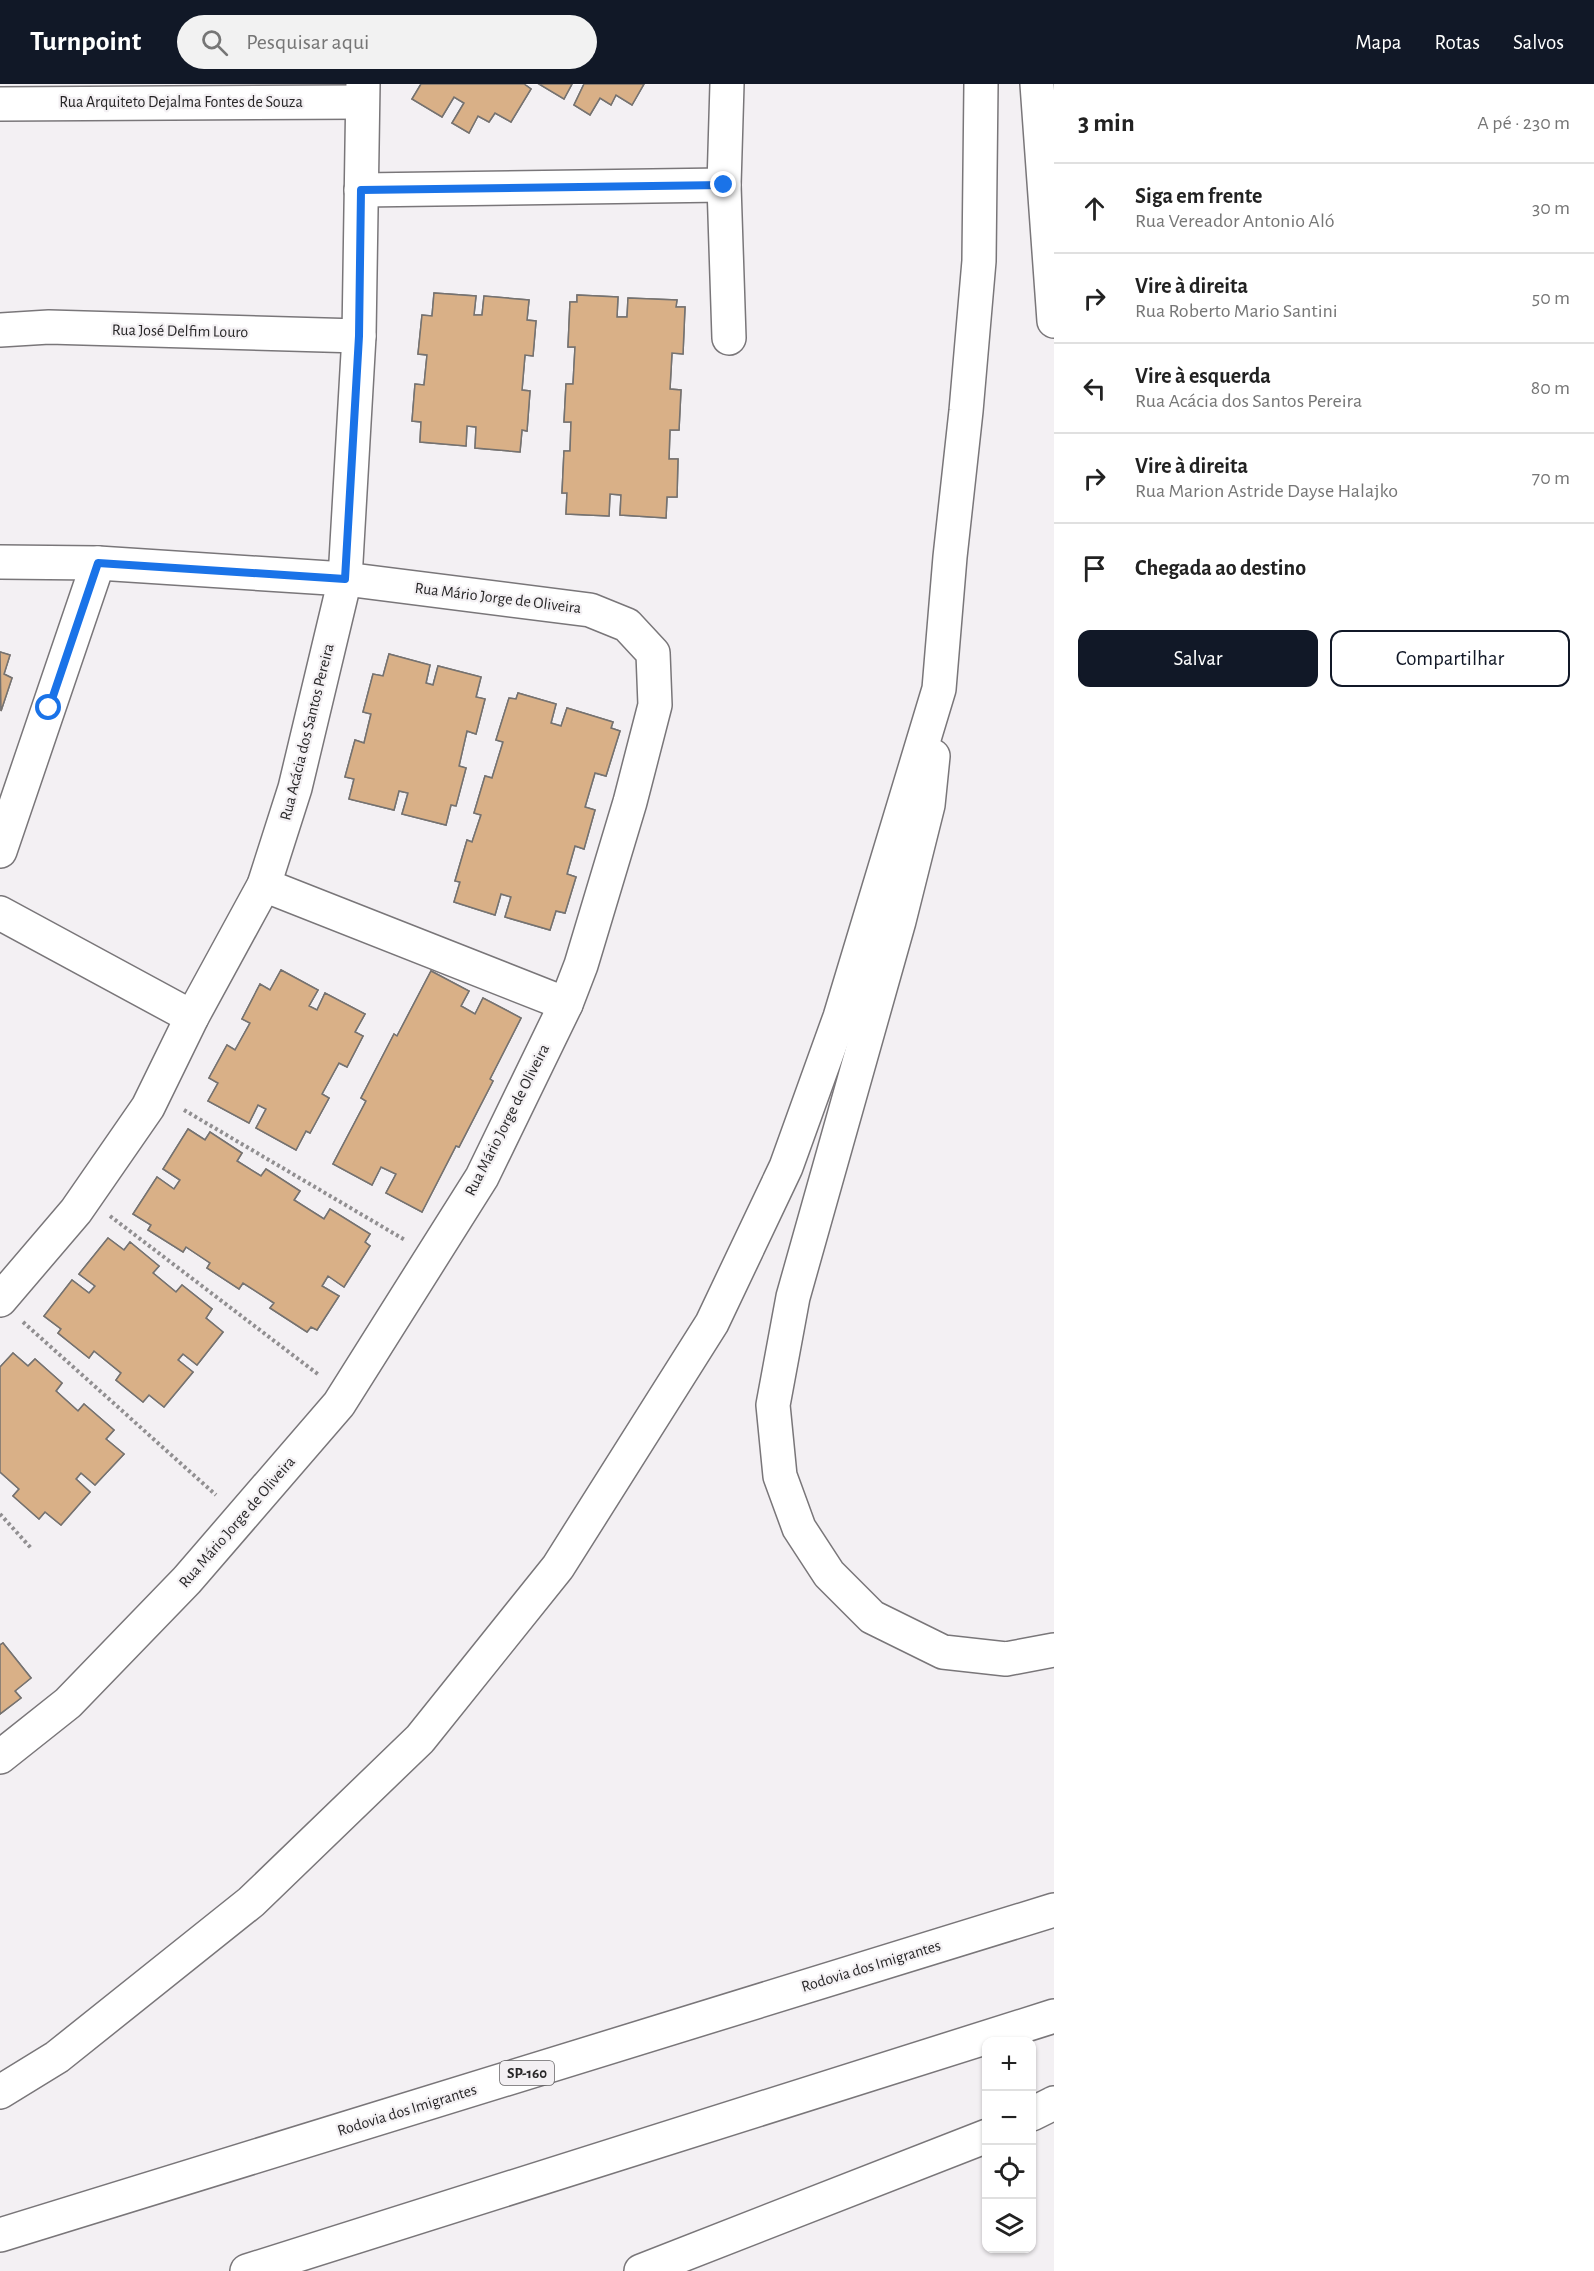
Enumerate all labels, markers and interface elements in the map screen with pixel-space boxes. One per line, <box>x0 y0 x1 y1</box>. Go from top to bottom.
search box <box>177 15 597 69</box>
icon: search <box>198 26 231 59</box>
text: Turnpoint <box>30 28 141 56</box>
text: Pesquisar aqui <box>246 31 369 53</box>
text: Mapa <box>1355 32 1402 53</box>
text: Rotas <box>1435 32 1480 53</box>
text: Salvos <box>1513 32 1564 53</box>
street label: Rua Arquiteto Dejalma Fontes de Souza <box>59 94 303 111</box>
text: 3 min <box>1078 110 1135 136</box>
text: A pé · 230 m <box>1477 113 1570 133</box>
route end <box>710 171 736 197</box>
text: Siga em frente <box>1135 185 1262 207</box>
icon: ahead <box>1078 192 1111 225</box>
text: 30 m <box>1532 198 1570 218</box>
text: Rua Vereador Antonio Aló <box>1135 211 1335 231</box>
text: Vire à direita <box>1135 275 1248 297</box>
icon: right <box>1078 282 1111 315</box>
text: 50 m <box>1532 288 1570 308</box>
text: Rua Roberto Mario Santini <box>1135 301 1338 321</box>
street label: Rua José Delfim Louro <box>112 322 249 340</box>
text: Vire à esquerda <box>1135 365 1271 387</box>
icon: left <box>1078 372 1111 405</box>
text: 80 m <box>1531 378 1570 398</box>
text: Rua Acácia dos Santos Pereira <box>1135 391 1362 411</box>
text: Vire à direita <box>1135 455 1248 477</box>
icon: right <box>1078 462 1111 495</box>
text: 70 m <box>1532 468 1570 488</box>
text: Rua Marion Astride Dayse Halajko <box>1135 481 1398 501</box>
icon: arrive <box>1078 552 1111 585</box>
text: Chegada ao destino <box>1135 557 1306 579</box>
street label: Rua Mário Jorge de Oliveira <box>414 580 582 616</box>
button: Salvar <box>1078 630 1318 687</box>
button: Compartilhar <box>1330 630 1570 687</box>
street label: Rua Acácia dos Santos Pereira <box>277 642 337 822</box>
route start <box>35 694 61 720</box>
street label: Rua Mário Jorge de Oliveira <box>462 1042 552 1198</box>
street label: Rua Mário Jorge de Oliveira <box>176 1453 298 1591</box>
street label: Rodovia dos Imigrantes <box>799 1937 943 1995</box>
map controls <box>982 2037 1036 2253</box>
button: + <box>982 2037 1036 2091</box>
road number: SP-160 <box>500 2061 554 2085</box>
street label: Rodovia dos Imigrantes <box>335 2081 479 2139</box>
button: − <box>982 2091 1036 2145</box>
button: locate <box>982 2145 1036 2199</box>
button: layers <box>982 2199 1036 2253</box>

